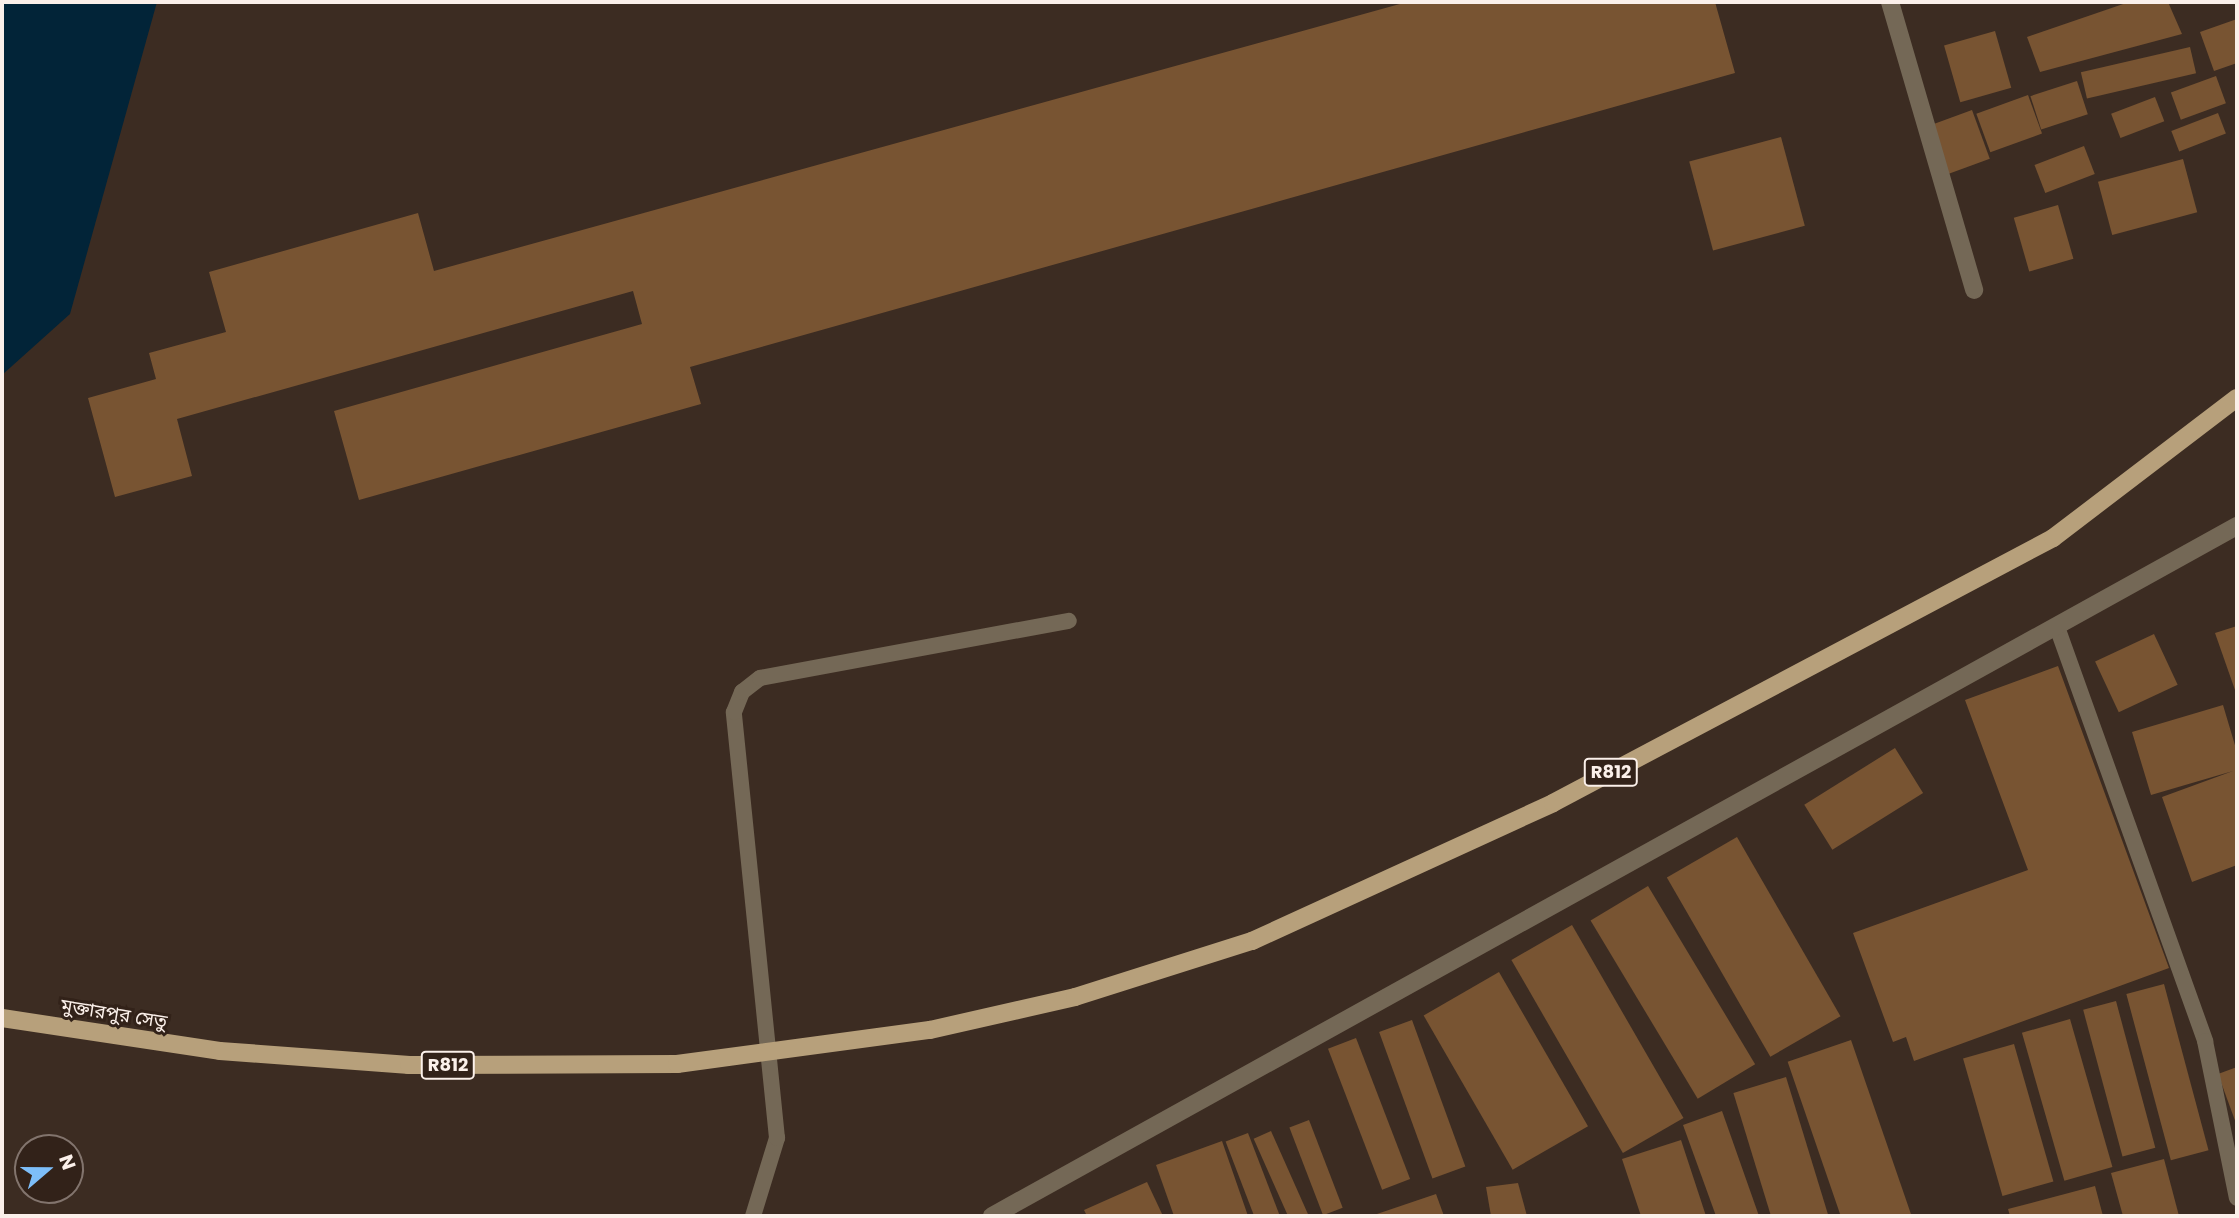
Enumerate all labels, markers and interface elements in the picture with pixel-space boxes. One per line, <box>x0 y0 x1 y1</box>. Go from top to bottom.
road number: R812 <box>1583 758 1639 786</box>
street label: মুক্তারপুর সেতু <box>59 994 169 1034</box>
road number: R812 <box>420 1050 476 1080</box>
north arrow <box>14 1134 84 1204</box>
text: N <box>52 1151 82 1174</box>

